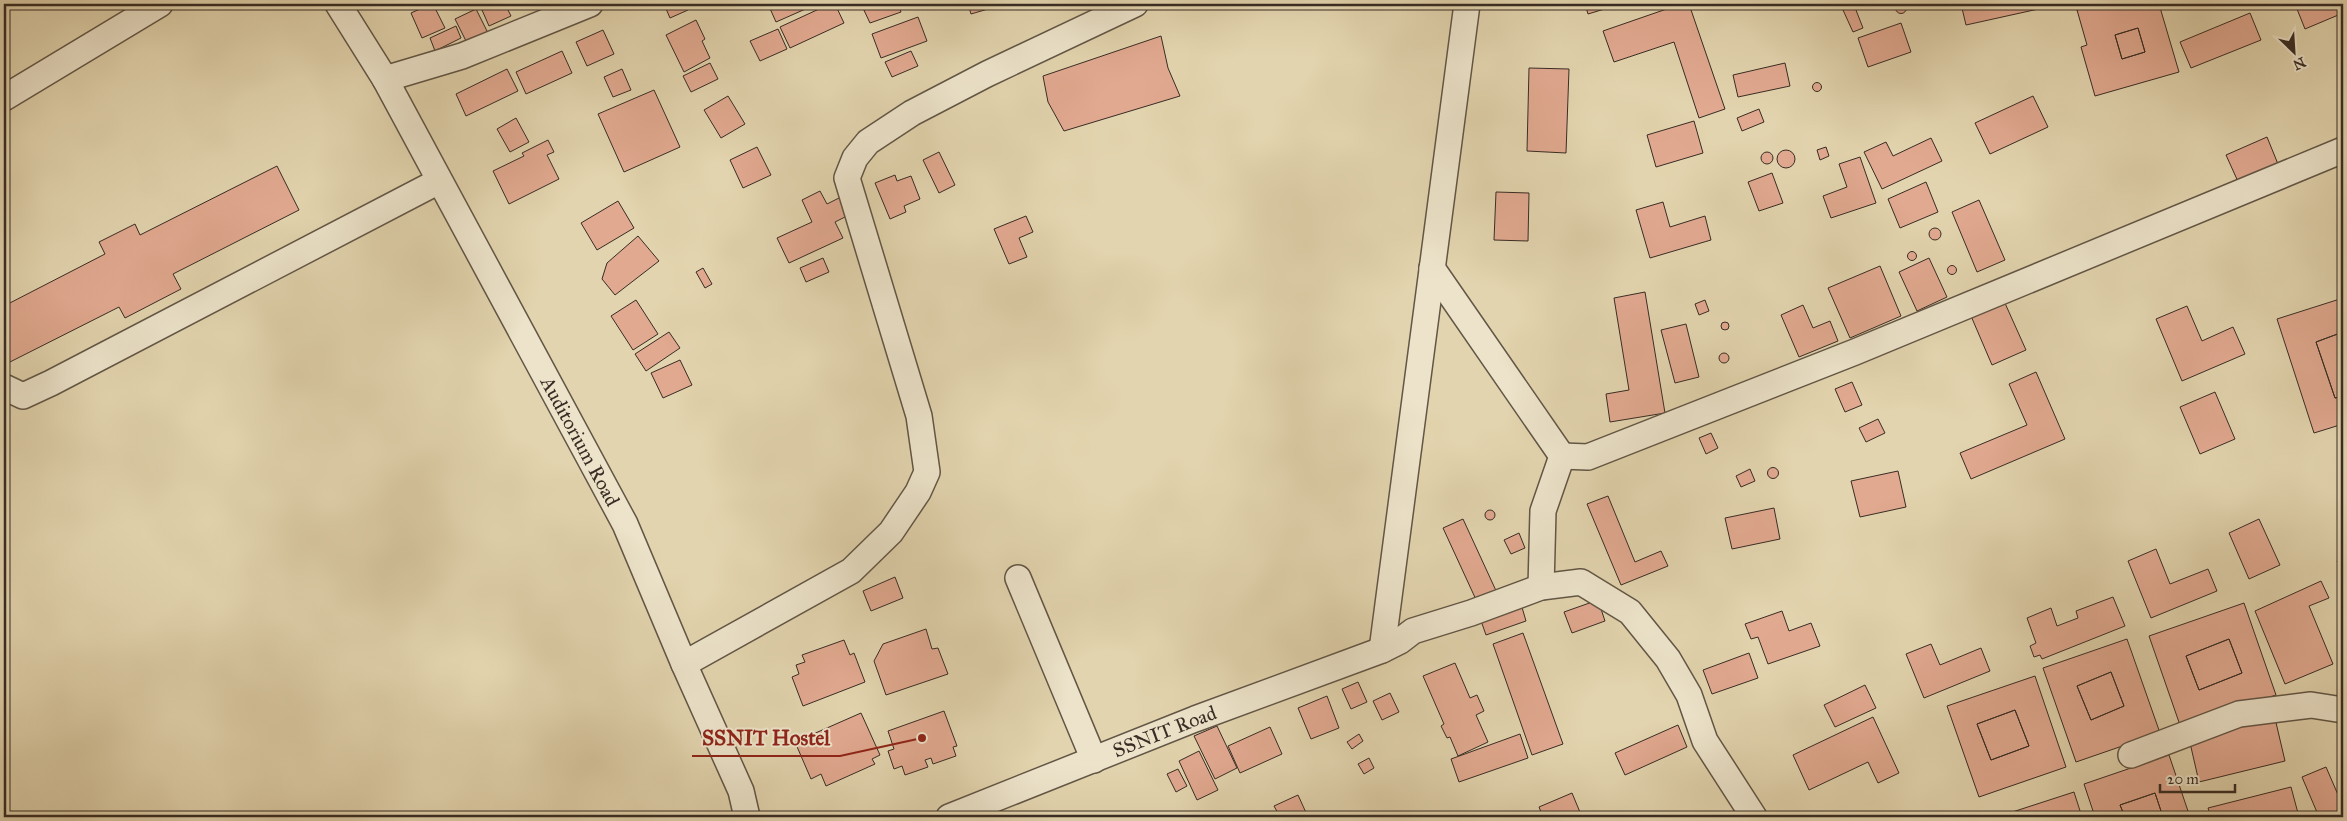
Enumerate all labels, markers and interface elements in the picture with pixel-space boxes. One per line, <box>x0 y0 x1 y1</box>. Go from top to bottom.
north arrow <box>2270 28 2320 78</box>
text: N <box>2290 53 2308 74</box>
street label: Auditorium Road <box>535 371 625 510</box>
street label: SSNIT Road <box>1109 700 1220 763</box>
callout: SSNIT Hostel <box>692 720 840 756</box>
text: SSNIT Hostel <box>702 725 831 751</box>
scale bar <box>2160 761 2234 793</box>
text: 20 m <box>2167 770 2199 788</box>

